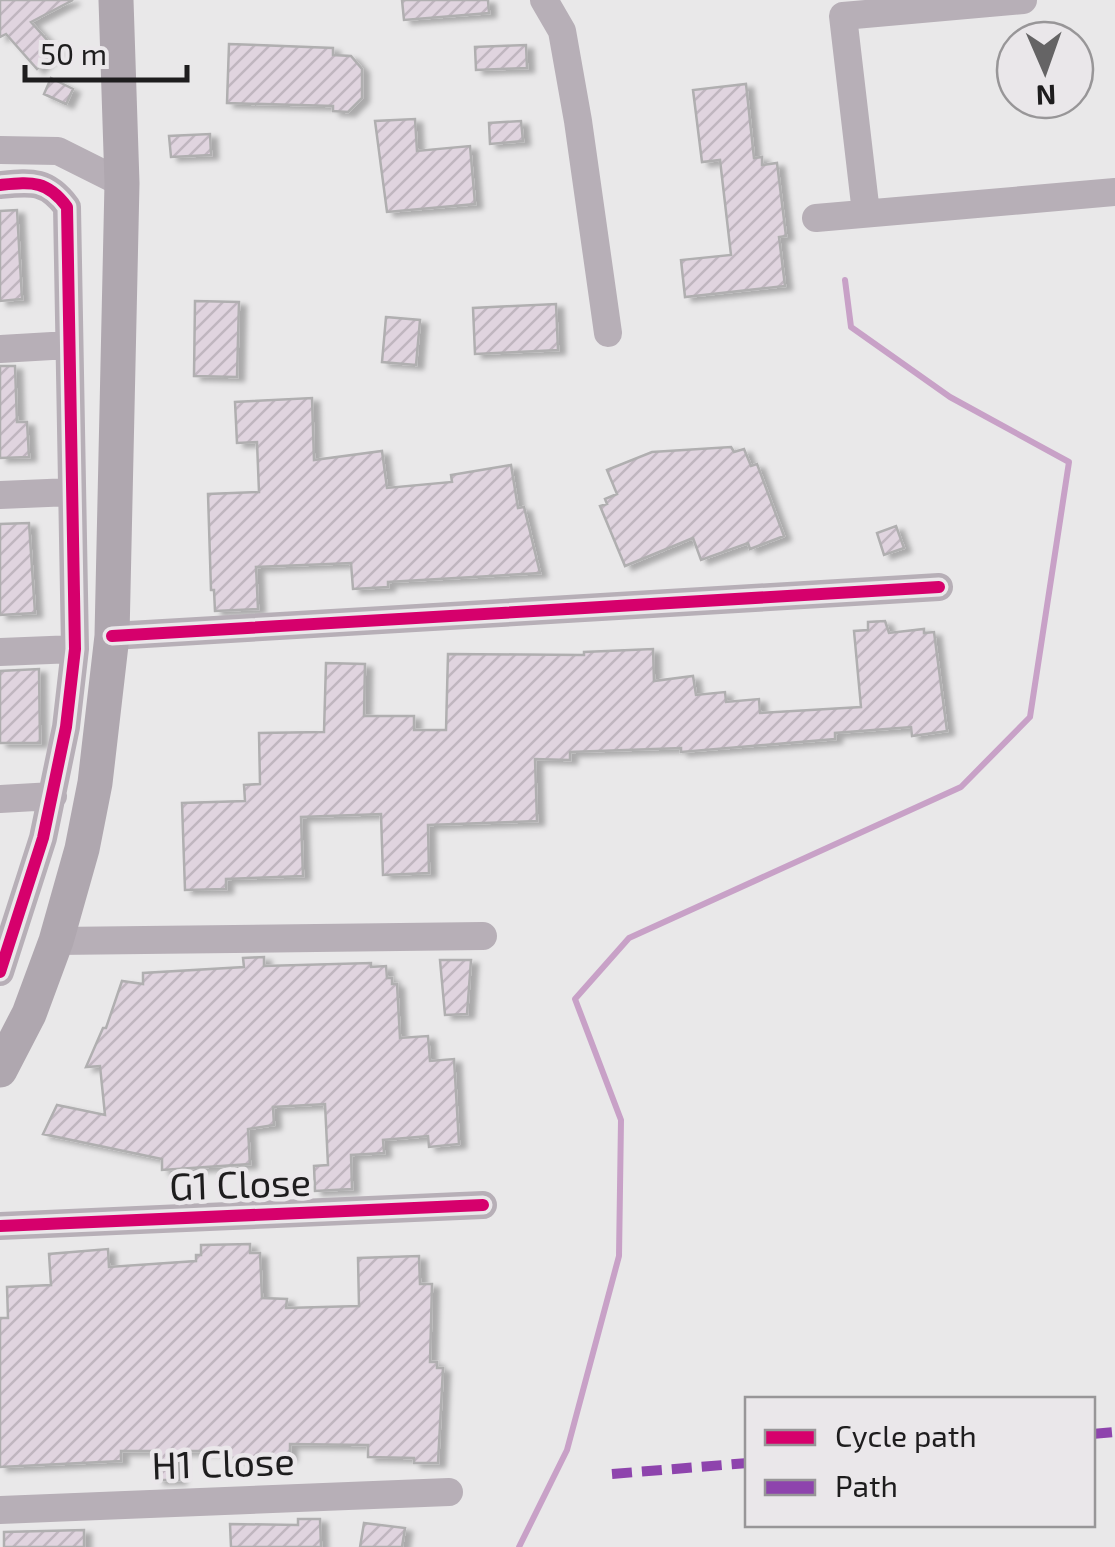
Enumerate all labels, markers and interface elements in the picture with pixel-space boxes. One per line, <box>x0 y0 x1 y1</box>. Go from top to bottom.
scale bar <box>25 20 188 82</box>
north arrow <box>995 20 1095 120</box>
text: 50 m <box>40 35 107 71</box>
text: N <box>1035 79 1057 113</box>
street label: G1 Close <box>168 1158 312 1208</box>
legend <box>745 1397 1095 1527</box>
text: Cycle path <box>835 1417 977 1453</box>
street label: H1 Close <box>151 1437 295 1487</box>
text: Path <box>835 1467 898 1503</box>

